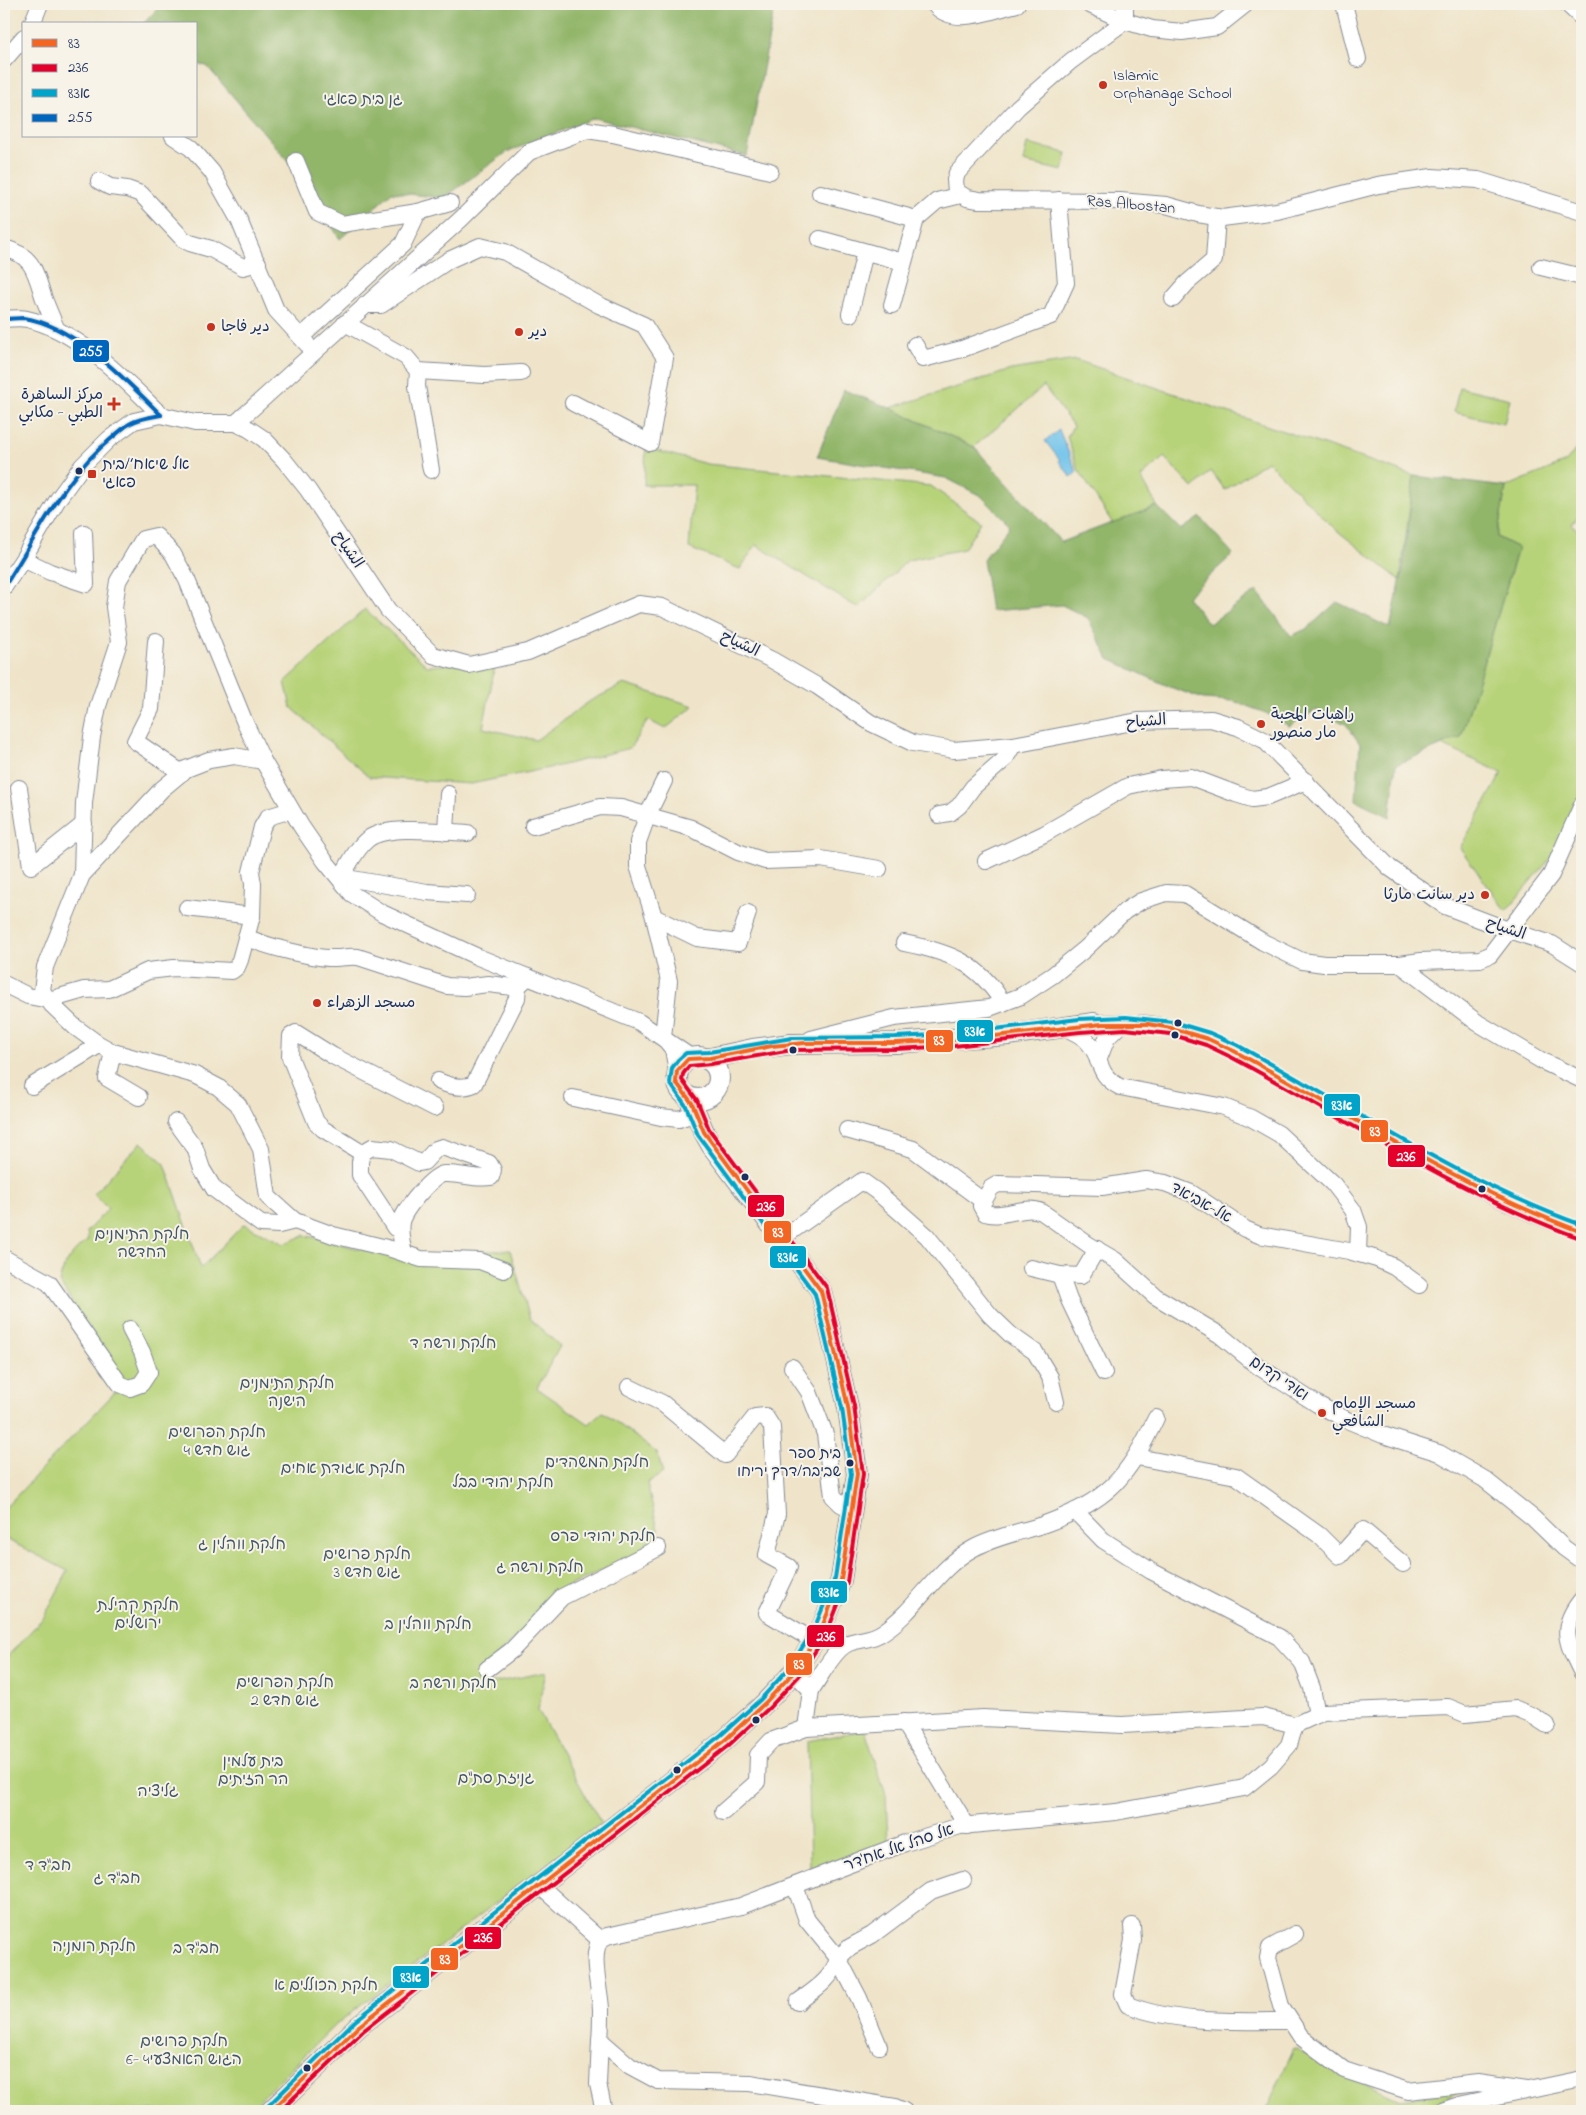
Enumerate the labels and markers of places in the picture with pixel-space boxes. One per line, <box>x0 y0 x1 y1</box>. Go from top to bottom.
place label: Islamic Orphanage School <box>1113 64 1232 106</box>
marker: Islamic Orphanage School <box>1097 79 1109 91</box>
place label: دير فاجا <box>221 315 270 339</box>
place label: دير <box>527 320 547 344</box>
marker: دير فاجا <box>205 321 217 333</box>
marker: دير <box>513 326 525 338</box>
place label: مركز الساهرة الطبي - مكابي <box>19 383 103 426</box>
marker: مركز الساهرة الطبي - مكابي <box>107 397 121 411</box>
place label: אל שיאח׳/בית פאגי <box>101 453 189 495</box>
unlabelled marker <box>74 466 84 476</box>
marker: אל שיאח׳/בית פאגי <box>86 468 98 480</box>
place label: راهبات المحبة مار منصور <box>1269 703 1354 745</box>
marker: راهبات المحبة مار منصور <box>1255 718 1267 730</box>
place label: دير سانت مارثا <box>1383 883 1475 907</box>
marker: دير سانت مارثا <box>1479 889 1491 901</box>
place label: مسجد الزهراء <box>327 991 415 1015</box>
marker: مسجد الزهراء <box>311 997 323 1009</box>
unlabelled marker <box>1173 1018 1183 1028</box>
unlabelled marker <box>1170 1030 1180 1040</box>
unlabelled marker <box>788 1045 798 1055</box>
unlabelled marker <box>740 1172 750 1182</box>
unlabelled marker <box>1477 1184 1487 1194</box>
place label: مسجد الإمام الشافعي <box>1332 1392 1416 1435</box>
marker: مسجد الإمام الشافعي <box>1316 1407 1328 1419</box>
place label: בית ספר שביבה/דרך יריחו <box>737 1443 841 1483</box>
marker: בית ספר שביבה/דרך יריחו <box>845 1458 855 1468</box>
unlabelled marker <box>751 1715 761 1725</box>
unlabelled marker <box>672 1765 682 1775</box>
unlabelled marker <box>302 2063 312 2073</box>

